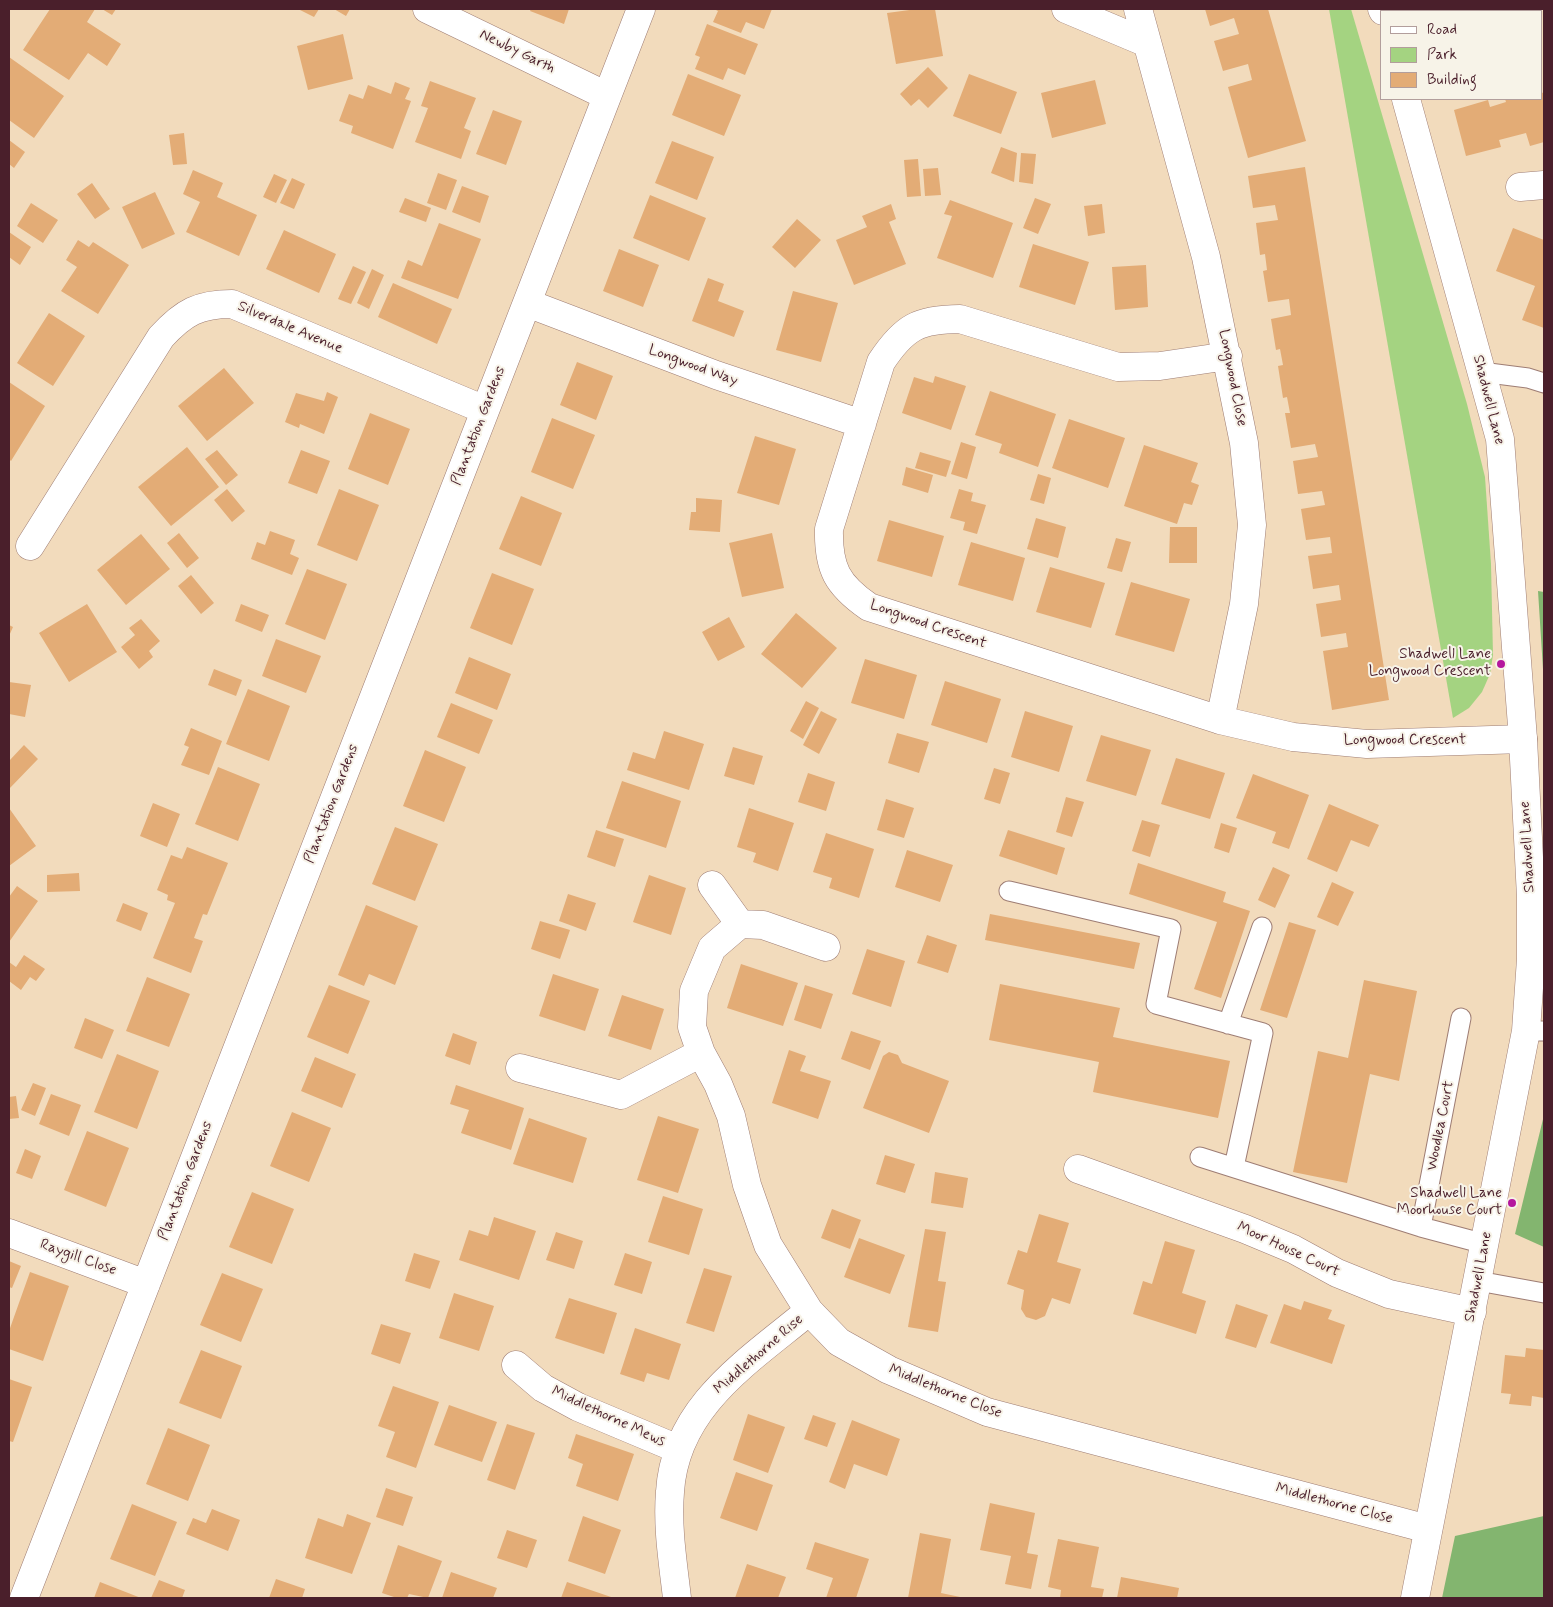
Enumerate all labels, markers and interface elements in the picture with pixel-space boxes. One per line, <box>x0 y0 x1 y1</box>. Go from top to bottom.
legend <box>1380 10 1543 100</box>
text: Road <box>1427 20 1457 40</box>
street label: Newby Garth <box>476 26 558 78</box>
text: Park <box>1427 45 1457 65</box>
text: Building <box>1427 70 1477 90</box>
street label: Silverdale Avenue <box>235 298 345 358</box>
street label: Longwood Close <box>1214 328 1250 428</box>
street label: Longwood Way <box>646 341 740 391</box>
street label: Shadwell Lane <box>1468 353 1508 447</box>
street label: Plantation Gardens <box>448 364 510 488</box>
street label: Longwood Crescent <box>867 597 989 653</box>
place label: Shadwell Lane Longwood Crescent <box>1369 646 1491 681</box>
marker: Shadwell Lane Longwood Crescent <box>1495 658 1507 670</box>
street label: Longwood Crescent <box>1344 732 1466 750</box>
street label: Plantation Gardens <box>301 742 363 866</box>
street label: Shadwell Lane <box>1517 801 1539 893</box>
street label: Woodlea Court <box>1423 1080 1459 1172</box>
street label: Plantation Gardens <box>155 1119 217 1243</box>
place label: Shadwell Lane Moorhouse Court <box>1397 1185 1502 1220</box>
marker: Shadwell Lane Moorhouse Court <box>1506 1197 1518 1209</box>
street label: Moor House Court <box>1234 1218 1342 1282</box>
street label: Shadwell Lane <box>1461 1230 1497 1324</box>
street label: Raygill Close <box>37 1236 119 1280</box>
street label: Middlethorne Rise <box>711 1311 807 1399</box>
street label: Middlethorne Close <box>886 1361 1004 1423</box>
street label: Middlethorne Mews <box>548 1383 668 1451</box>
street label: Middlethorne Close <box>1273 1480 1395 1528</box>

